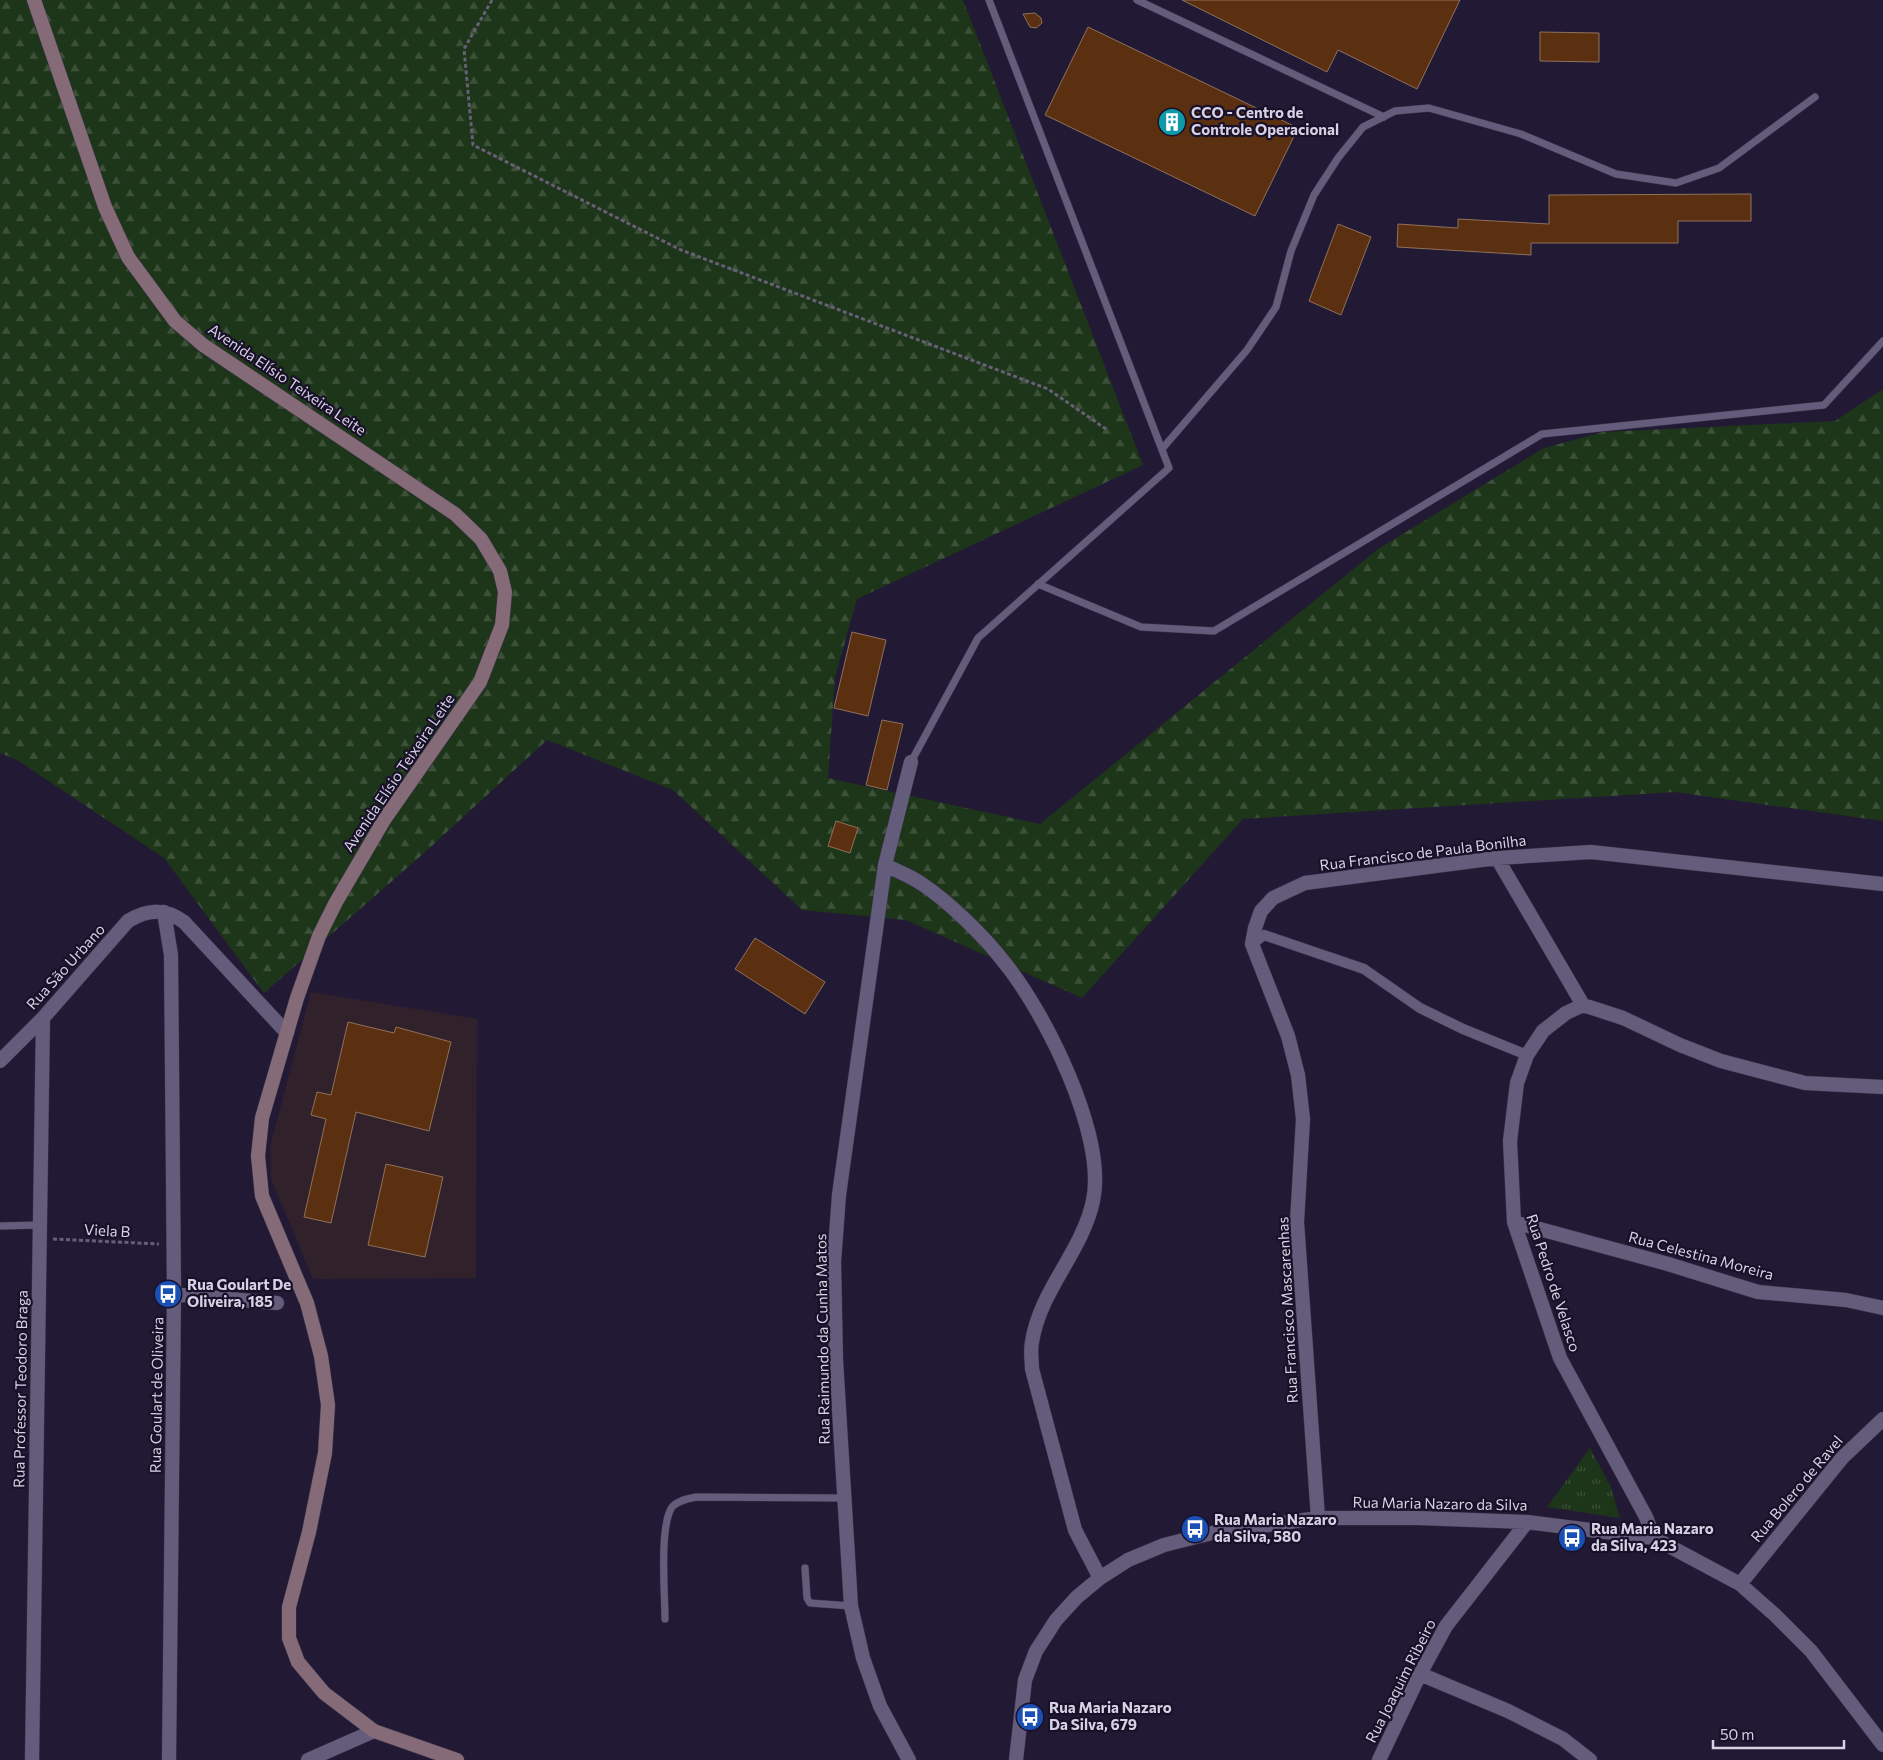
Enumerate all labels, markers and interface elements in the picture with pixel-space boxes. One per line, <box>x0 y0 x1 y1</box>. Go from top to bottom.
place label: CCO - Centro de Controle Operacional <box>1191 103 1339 138</box>
building icon: CCO - Centro de Controle Operacional <box>1157 107 1187 137</box>
street label: Avenida Elísio Teixeira Leite <box>205 320 370 439</box>
street label: Avenida Elísio Teixeira Leite <box>339 690 458 855</box>
street label: Rua Francisco de Paula Bonilha <box>1319 830 1527 874</box>
street label: Rua São Urbano <box>22 920 108 1013</box>
street label: Rua Pedro de Velasco <box>1523 1212 1585 1354</box>
street label: Rua Francisco Mascarenhas <box>1273 1216 1301 1404</box>
street label: Viela B <box>83 1220 131 1240</box>
street label: Rua Celestina Moreira <box>1627 1227 1776 1283</box>
street label: Rua Raimundo da Cunha Matos <box>811 1233 833 1445</box>
place label: Rua Goulart De Oliveira, 185 <box>187 1275 291 1310</box>
bus stop icon: Rua Goulart De Oliveira, 185 <box>153 1279 183 1309</box>
street label: Rua Professor Teodoro Braga <box>9 1290 31 1488</box>
street label: Rua Goulart de Oliveira <box>146 1317 166 1473</box>
street label: Rua Bolero de Ravel <box>1747 1432 1846 1545</box>
street label: Rua Maria Nazaro da Silva <box>1352 1492 1528 1514</box>
place label: Rua Maria Nazaro da Silva, 580 <box>1214 1510 1337 1545</box>
bus stop icon: Rua Maria Nazaro da Silva, 580 <box>1180 1514 1210 1544</box>
place label: Rua Maria Nazaro da Silva, 423 <box>1591 1519 1714 1554</box>
bus stop icon: Rua Maria Nazaro da Silva, 423 <box>1557 1523 1587 1553</box>
street label: Rua Joaquim Ribeiro <box>1361 1616 1439 1745</box>
place label: Rua Maria Nazaro Da Silva, 679 <box>1049 1698 1172 1733</box>
bus stop icon: Rua Maria Nazaro Da Silva, 679 <box>1015 1702 1045 1732</box>
scale bar <box>1713 1718 1844 1750</box>
text: 50 m <box>1720 1725 1754 1743</box>

